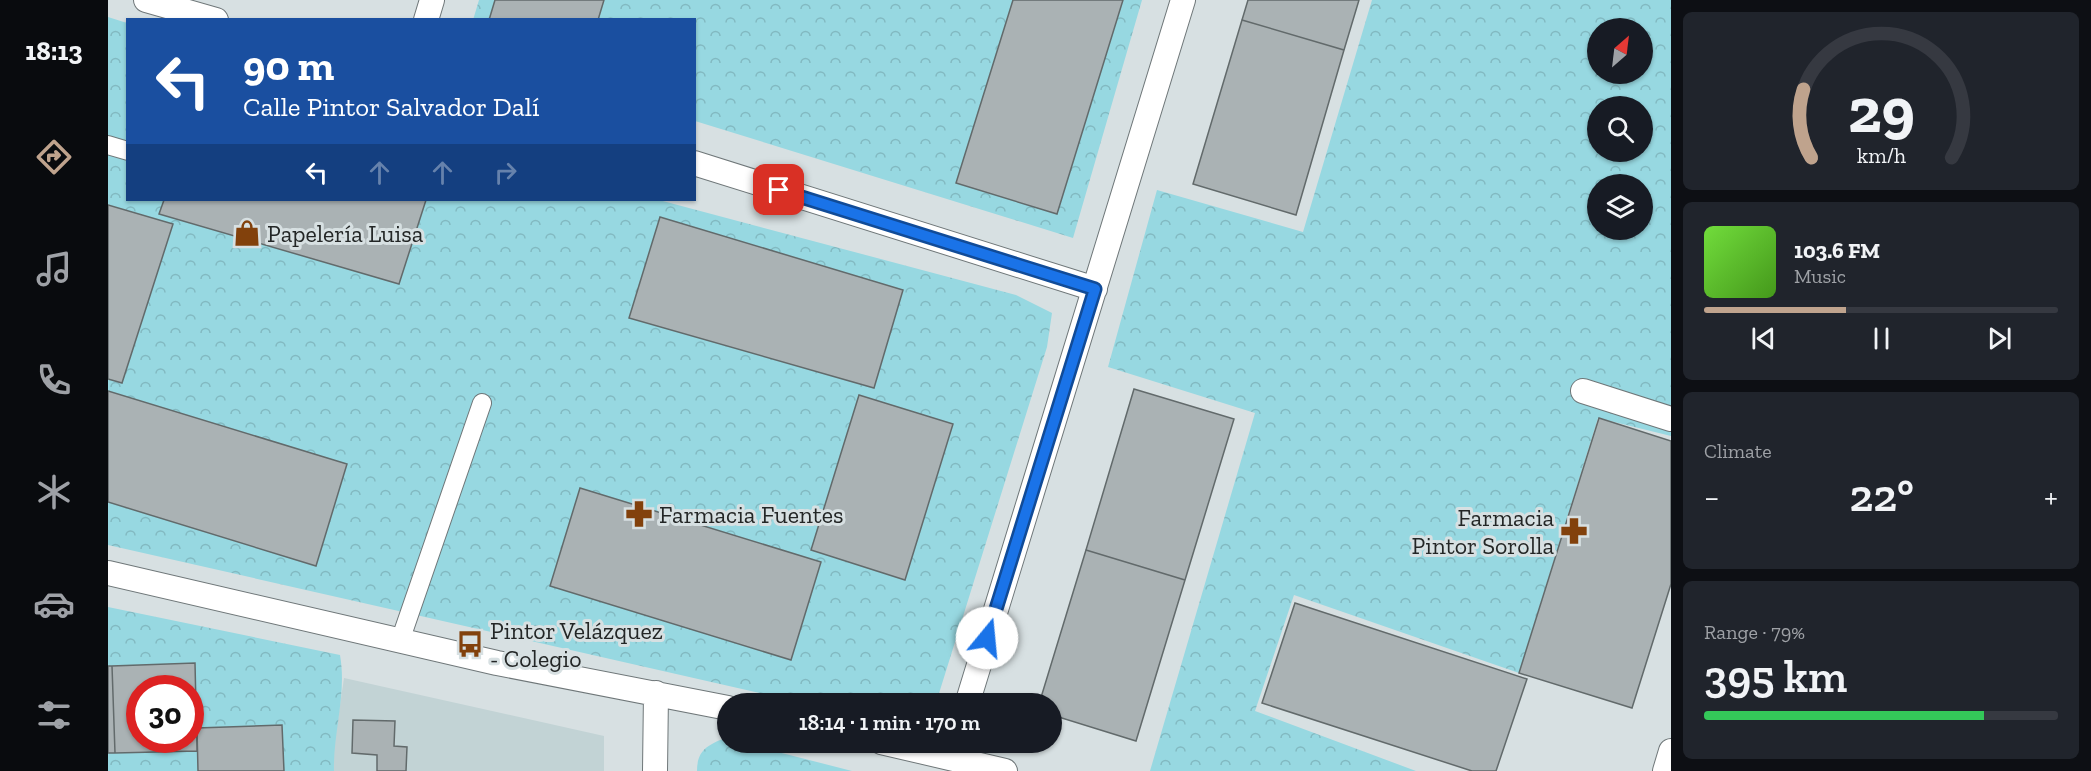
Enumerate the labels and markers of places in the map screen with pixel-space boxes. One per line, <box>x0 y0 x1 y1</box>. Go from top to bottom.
pin <box>753 164 804 215</box>
shop icon: Papelería Luisa <box>232 218 262 248</box>
place label: Papelería Luisa <box>267 219 424 248</box>
pharmacy icon: Farmacia Fuentes <box>624 499 654 529</box>
place label: Farmacia Fuentes <box>659 500 844 529</box>
place label: Farmacia Pintor Sorolla <box>1412 503 1554 560</box>
pharmacy icon: Farmacia Pintor Sorolla <box>1559 516 1589 546</box>
place label: Pintor Velázquez - Colegio <box>490 616 663 673</box>
bus stop icon: Pintor Velázquez - Colegio <box>455 629 485 659</box>

